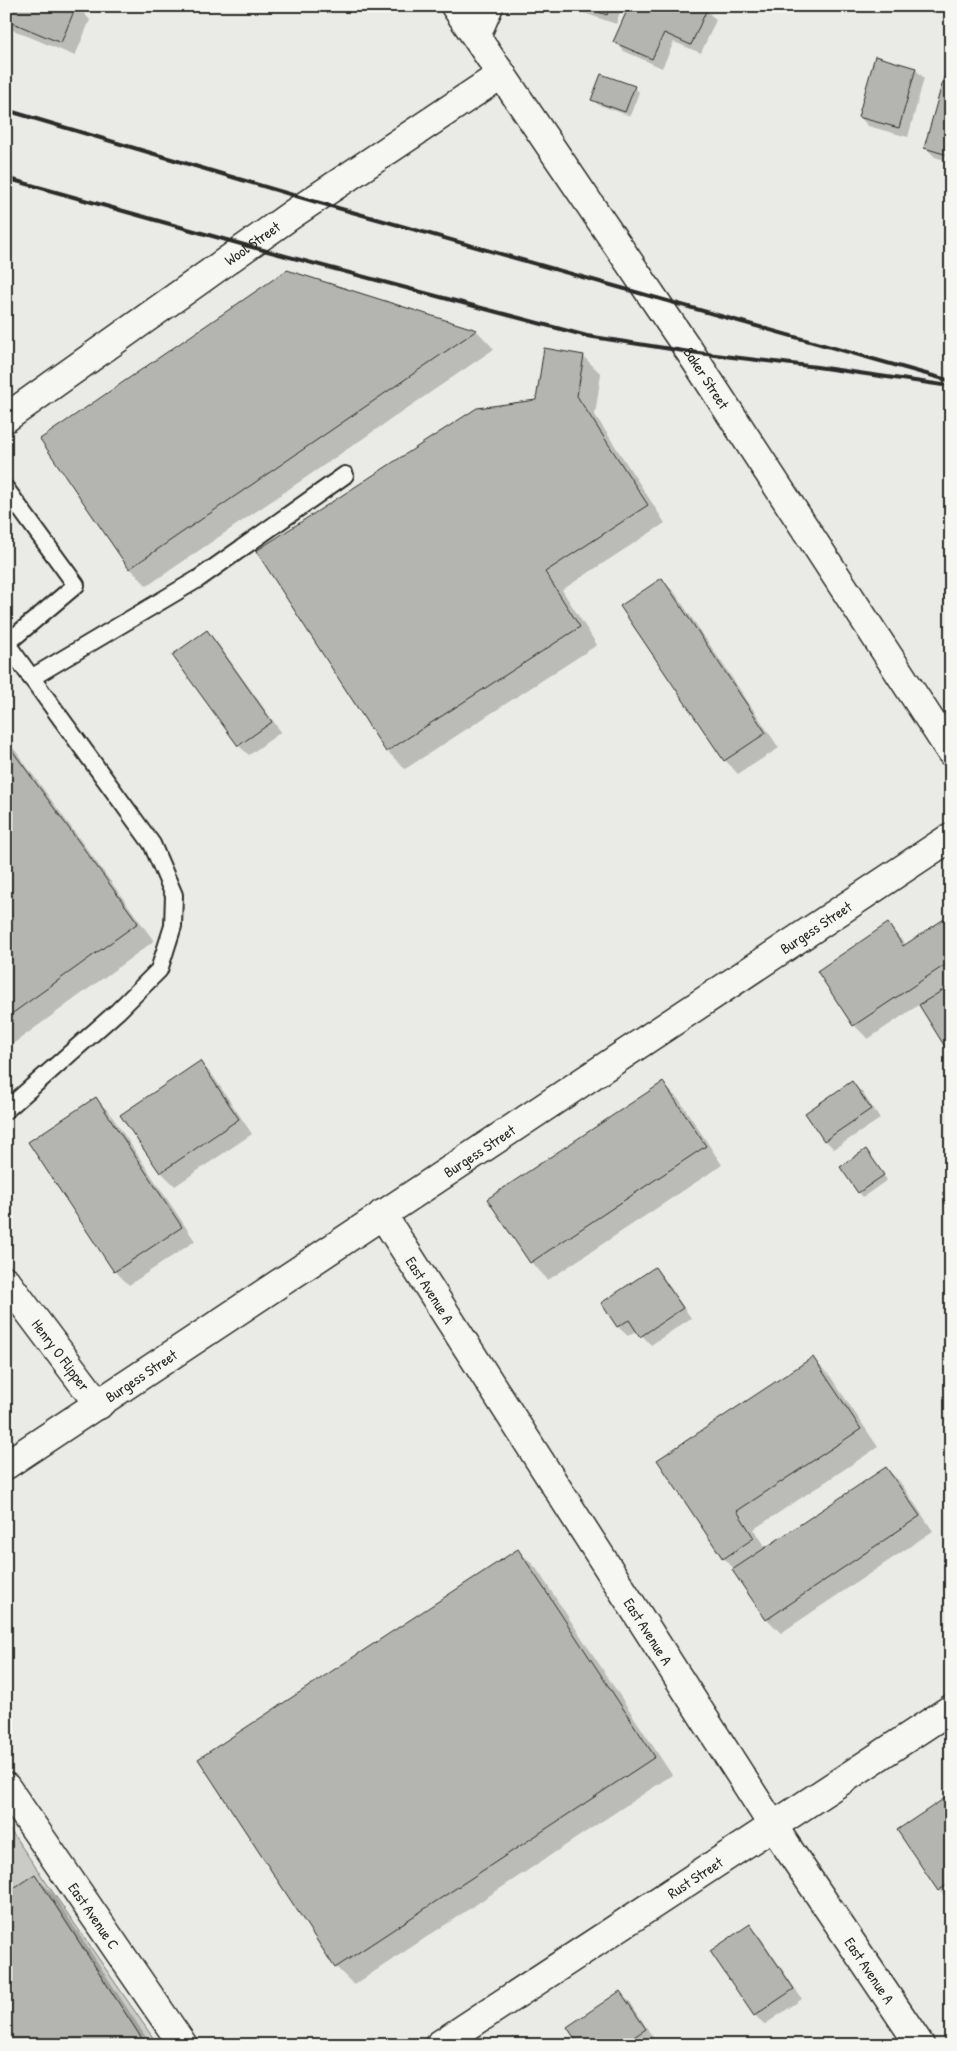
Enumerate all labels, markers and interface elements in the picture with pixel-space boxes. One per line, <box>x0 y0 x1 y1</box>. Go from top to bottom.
street label: Wool Street <box>220 215 285 270</box>
street label: Baker Street <box>679 343 735 413</box>
street label: Burgess Street <box>776 895 856 958</box>
street label: Burgess Street <box>439 1119 520 1182</box>
street label: East Avenue A <box>401 1252 460 1328</box>
street label: Henry O Flipper <box>27 1314 95 1395</box>
street label: Burgess Street <box>101 1343 182 1407</box>
street label: East Avenue A <box>619 1594 678 1669</box>
street label: Rust Street <box>663 1851 727 1903</box>
street label: East Avenue C <box>64 1878 125 1953</box>
street label: East Avenue A <box>840 1933 900 2008</box>

